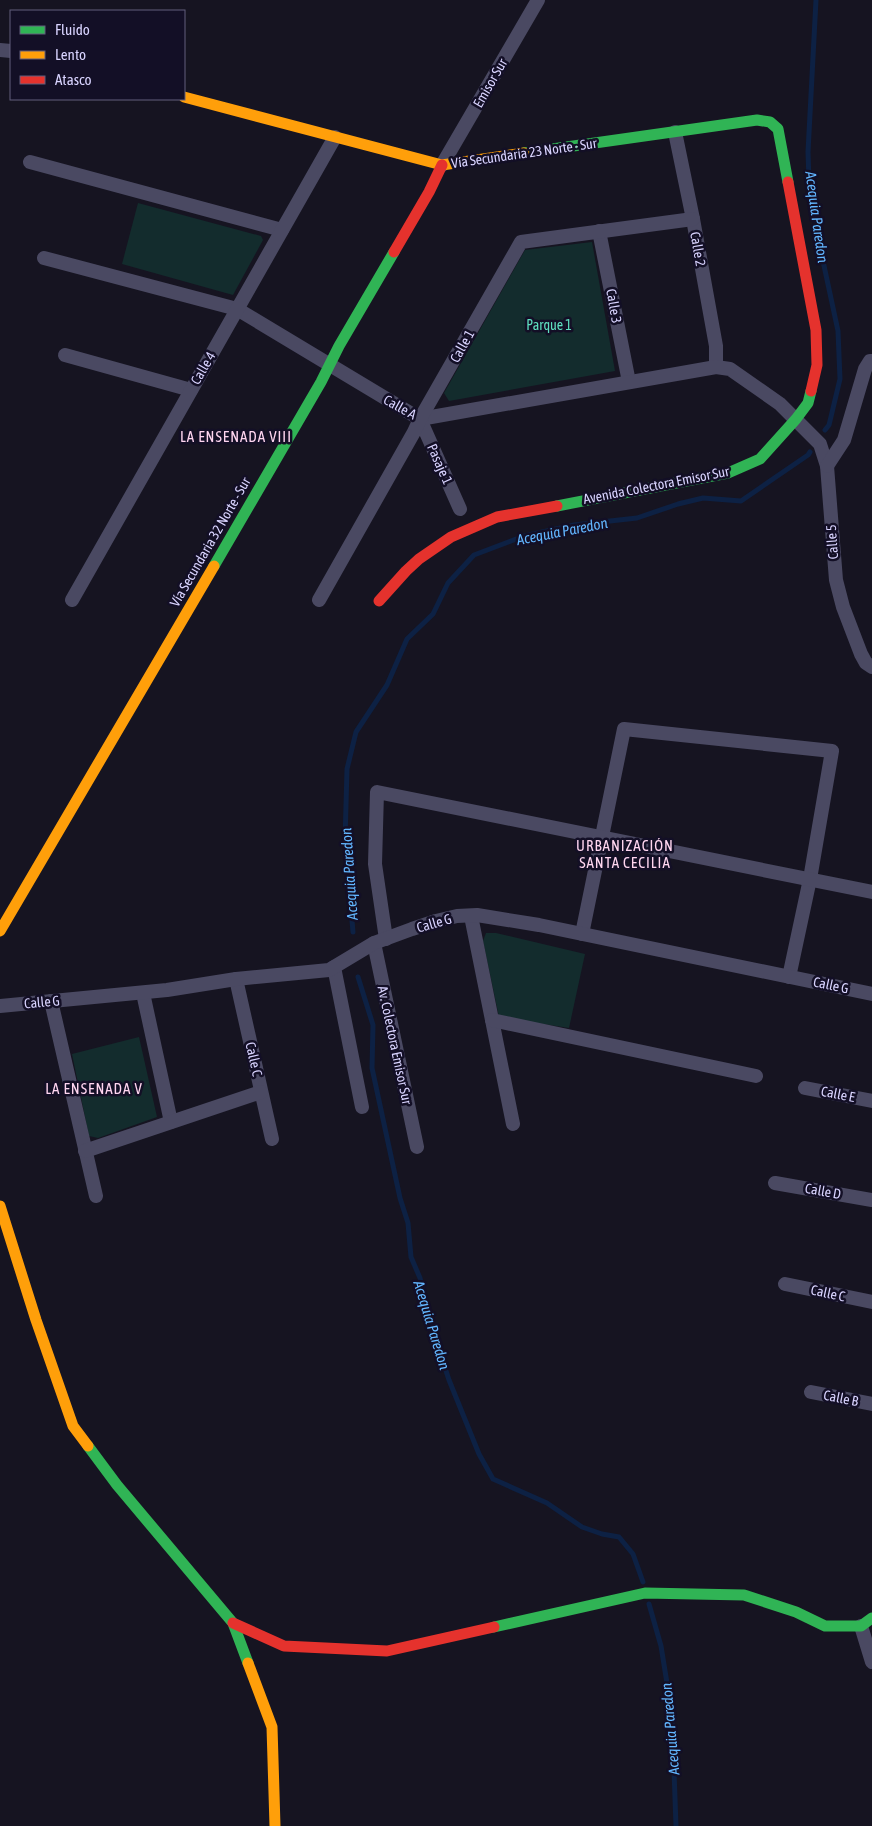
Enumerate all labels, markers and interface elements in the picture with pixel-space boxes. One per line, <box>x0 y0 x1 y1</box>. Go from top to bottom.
legend <box>10 10 185 100</box>
text: Fluido <box>55 21 90 38</box>
text: Lento <box>55 46 86 63</box>
street label: Emisor Sur <box>470 55 511 110</box>
text: Atasco <box>55 71 92 88</box>
street label: Vía Secundaria 23 Norte - Sur <box>450 135 599 171</box>
water label: Acequia Paredon <box>802 169 832 264</box>
street label: Calle 2 <box>687 230 709 268</box>
street label: Calle 3 <box>603 287 625 325</box>
park label: Parque 1 <box>526 317 572 333</box>
street label: Calle 1 <box>447 327 477 365</box>
street label: Calle 4 <box>187 349 219 387</box>
street label: Calle A <box>381 391 419 423</box>
district label: LA ENSENADA VIII <box>180 428 292 445</box>
street label: Pasaje 1 <box>424 441 456 487</box>
street label: Avenida Colectora Emisor Sur <box>582 463 731 507</box>
street label: Vía Secundaria 32 Norte - Sur <box>166 474 254 609</box>
water label: Acequia Paredon <box>514 514 609 548</box>
street label: Calle 5 <box>823 524 841 560</box>
water label: Acequia Paredon <box>337 827 361 922</box>
district label: URBANIZACIÓN SANTA CECILIA <box>576 837 674 871</box>
street label: Calle G <box>415 910 453 936</box>
street label: Calle G <box>812 973 850 997</box>
street label: Av. Colectora Emisor Sur <box>375 984 416 1107</box>
street label: Calle G <box>23 992 61 1012</box>
street label: Calle C <box>242 1040 266 1078</box>
district label: LA ENSENADA V <box>45 1080 143 1097</box>
street label: Calle E <box>820 1083 856 1105</box>
street label: Calle D <box>804 1180 842 1202</box>
water label: Acequia Paredon <box>410 1277 454 1372</box>
street label: Calle C <box>809 1282 847 1305</box>
street label: Calle B <box>822 1387 860 1409</box>
water label: Acequia Paredon <box>658 1682 683 1777</box>

